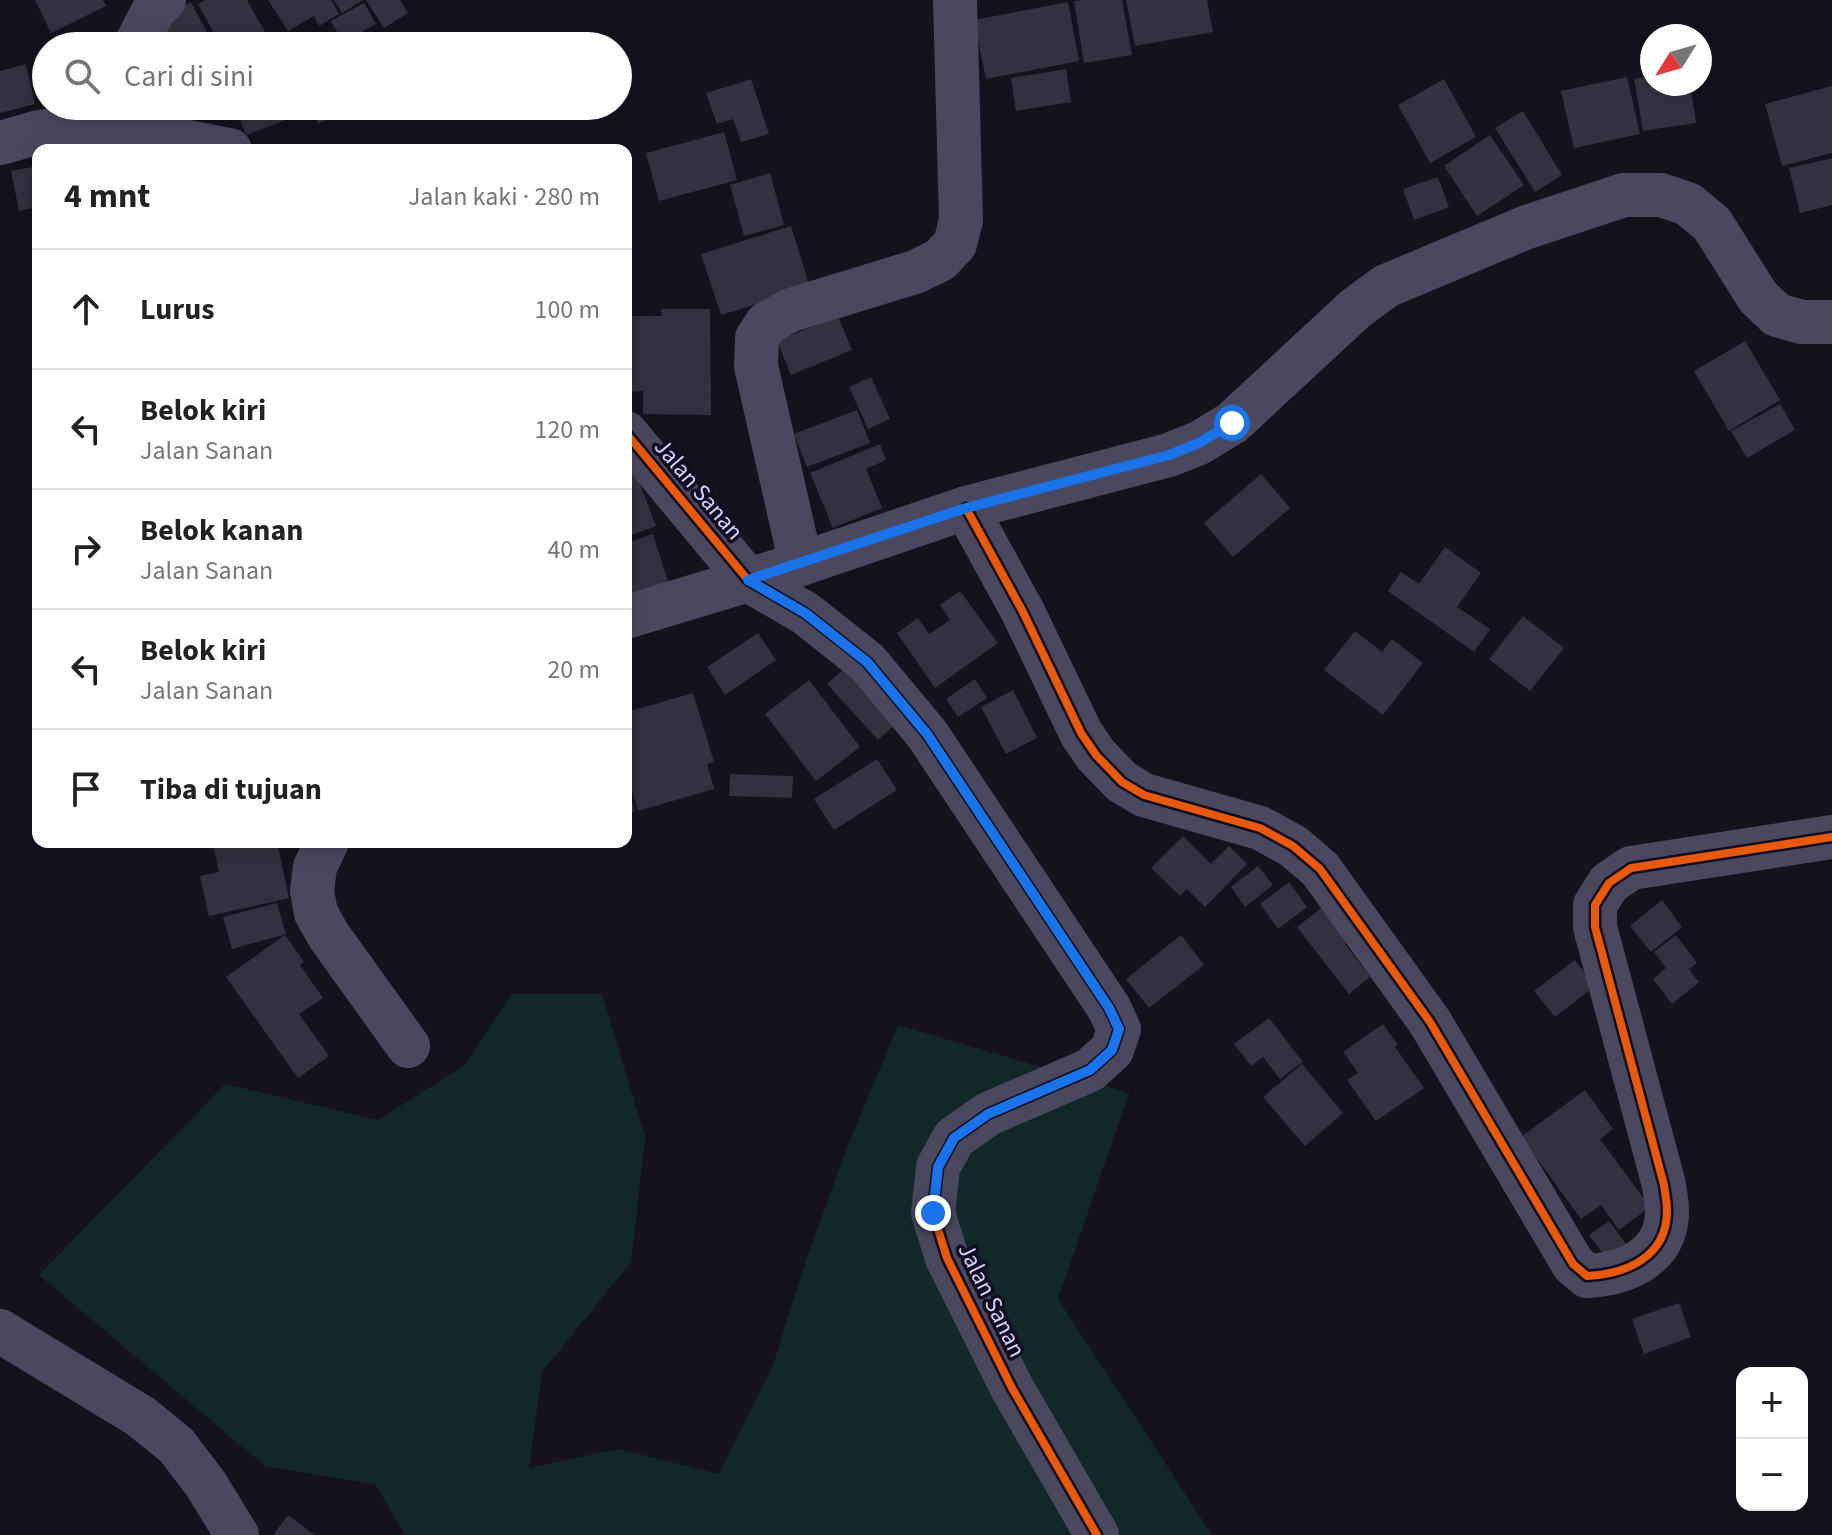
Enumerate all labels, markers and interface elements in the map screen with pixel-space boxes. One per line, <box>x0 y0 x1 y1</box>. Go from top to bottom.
north arrow <box>1640 24 1712 96</box>
search box <box>32 32 632 120</box>
icon: search <box>60 54 104 98</box>
text: Cari di sini <box>124 55 254 98</box>
text: 4 mnt <box>64 172 150 221</box>
text: Jalan kaki · 280 m <box>408 178 600 215</box>
icon: ahead <box>64 287 108 331</box>
text: Lurus <box>140 288 215 331</box>
text: 100 m <box>534 291 600 328</box>
text: Belok kiri <box>140 389 266 432</box>
route start <box>1214 405 1250 441</box>
icon: left <box>64 407 108 451</box>
text: 120 m <box>534 411 600 448</box>
street label: Jalan Sanan <box>646 431 752 548</box>
text: Jalan Sanan <box>140 432 273 469</box>
text: Belok kanan <box>140 509 303 552</box>
icon: right <box>64 527 108 571</box>
text: 40 m <box>547 531 600 568</box>
text: Jalan Sanan <box>140 552 273 589</box>
text: Belok kiri <box>140 629 266 672</box>
icon: left <box>64 647 108 691</box>
text: 20 m <box>547 651 600 688</box>
text: Jalan Sanan <box>140 672 273 709</box>
icon: arrive <box>64 767 108 811</box>
text: Tiba di tujuan <box>140 768 322 811</box>
route end <box>915 1195 951 1231</box>
street label: Jalan Sanan <box>949 1237 1034 1363</box>
map controls <box>1736 1367 1808 1511</box>
button: + <box>1736 1367 1808 1439</box>
button: − <box>1736 1439 1808 1511</box>

